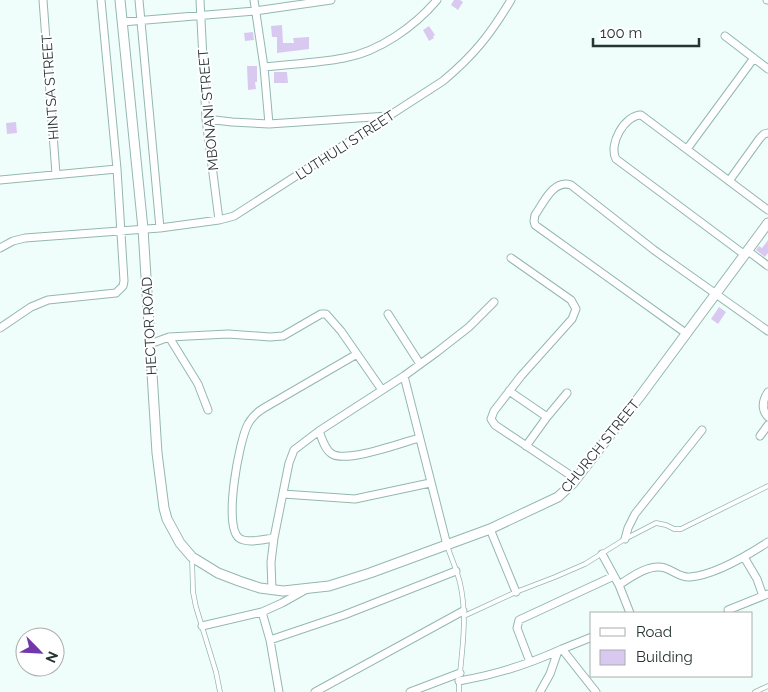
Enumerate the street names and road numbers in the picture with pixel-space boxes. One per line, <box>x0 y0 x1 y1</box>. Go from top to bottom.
street label: HINTSA STREET <box>38 33 62 140</box>
street label: MBONANI STREET <box>195 48 221 171</box>
street label: LUTHULI STREET <box>293 107 398 183</box>
street label: HECTOR ROAD <box>138 276 160 376</box>
street label: CHURCH STREET <box>558 396 643 496</box>

